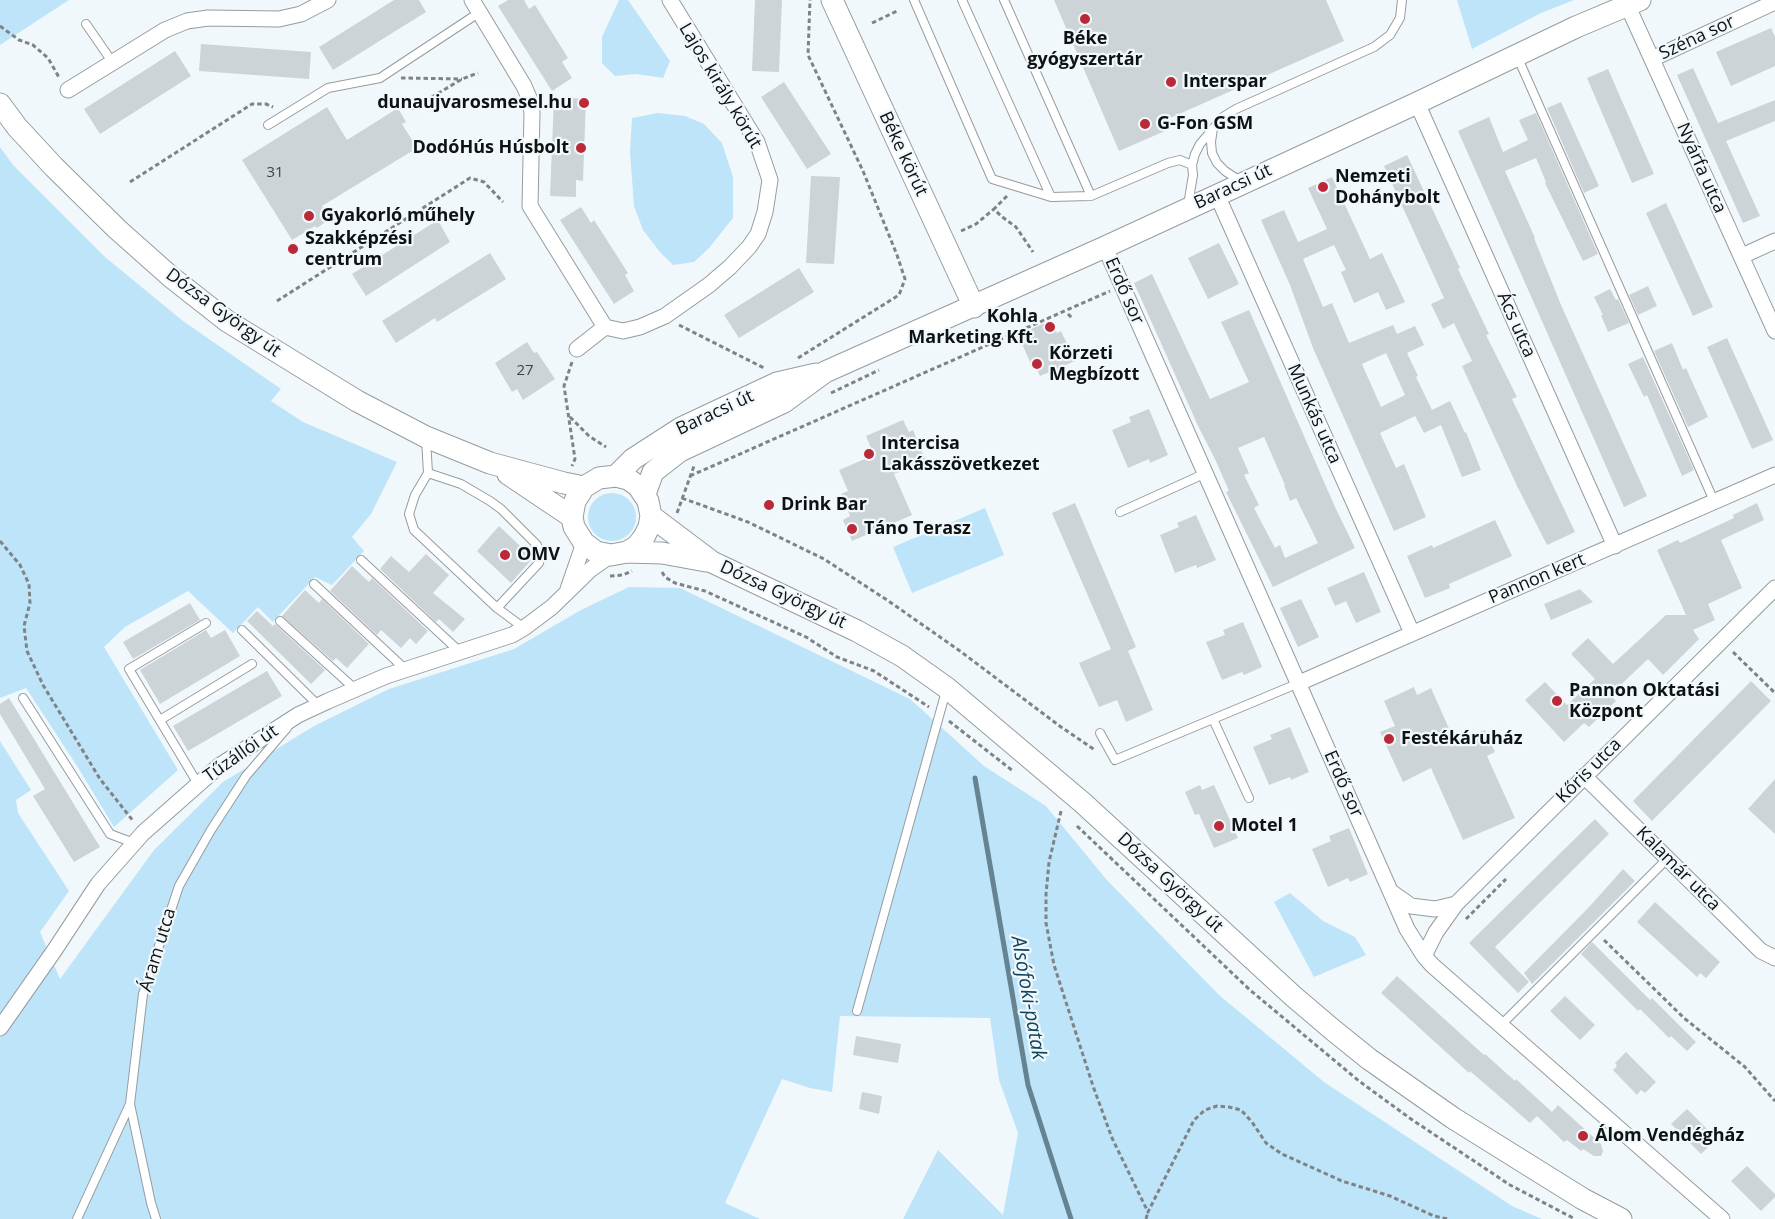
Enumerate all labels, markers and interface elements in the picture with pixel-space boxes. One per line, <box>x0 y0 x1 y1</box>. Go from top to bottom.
street label: Széna sor <box>1656 11 1738 65</box>
marker: Béke gyógyszertár <box>1078 12 1092 26</box>
street label: Lajos király körút <box>674 19 766 153</box>
place label: Béke gyógyszertár <box>1027 28 1143 70</box>
place label: Interspar <box>1183 71 1267 93</box>
marker: Interspar <box>1164 75 1178 89</box>
place label: dunaujvarosmesel.hu <box>377 92 572 114</box>
marker: dunaujvarosmesel.hu <box>577 96 591 110</box>
street label: Béke körút <box>874 108 932 200</box>
place label: G-Fon GSM <box>1157 113 1253 135</box>
marker: G-Fon GSM <box>1138 117 1152 131</box>
street label: Nyárfa utca <box>1671 119 1731 217</box>
place label: DodóHús Húsbolt <box>412 137 569 159</box>
marker: DodóHús Húsbolt <box>574 141 588 155</box>
street label: Baracsi út <box>1191 160 1275 214</box>
house number: 31 <box>266 164 284 182</box>
place label: Nemzeti Dohánybolt <box>1335 166 1440 208</box>
marker: Nemzeti Dohánybolt <box>1316 180 1330 194</box>
place label: Gyakorló műhely <box>321 205 475 227</box>
marker: Gyakorló műhely <box>302 209 316 223</box>
place label: Szakképzési centrum <box>305 228 413 270</box>
marker: Szakképzési centrum <box>286 242 300 256</box>
street label: Erdő sor <box>1100 254 1148 328</box>
street label: Dózsa György út <box>161 264 285 362</box>
street label: Ács utca <box>1492 289 1540 361</box>
place label: Kohla Marketing Kft. <box>908 306 1038 348</box>
marker: Kohla Marketing Kft. <box>1043 320 1057 334</box>
place label: Körzeti Megbízott <box>1049 343 1139 386</box>
marker: Körzeti Megbízott <box>1030 357 1044 371</box>
street label: Munkás utca <box>1282 361 1346 467</box>
house number: 27 <box>516 362 534 380</box>
street label: Baracsi út <box>673 386 757 440</box>
place label: Intercisa Lakásszövetkezet <box>881 433 1040 476</box>
marker: Intercisa Lakásszövetkezet <box>862 447 876 461</box>
place label: Drink Bar <box>781 494 867 516</box>
marker: Drink Bar <box>762 498 776 512</box>
place label: Táno Terasz <box>864 518 971 540</box>
marker: Táno Terasz <box>845 522 859 536</box>
place label: OMV <box>517 544 560 566</box>
marker: OMV <box>498 548 512 562</box>
street label: Pannon kert <box>1485 549 1589 609</box>
street label: Dózsa György út <box>716 556 850 634</box>
place label: Pannon Oktatási Központ <box>1569 680 1720 722</box>
marker: Pannon Oktatási Központ <box>1550 694 1564 708</box>
street label: Tűzállói út <box>200 720 282 788</box>
place label: Festékáruház <box>1401 728 1522 750</box>
marker: Festékáruház <box>1382 732 1396 746</box>
street label: Kőris utca <box>1552 734 1626 808</box>
street label: Erdő sor <box>1319 747 1367 821</box>
place label: Motel 1 <box>1231 815 1298 837</box>
marker: Motel 1 <box>1212 819 1226 833</box>
street label: Kalamár utca <box>1631 822 1725 916</box>
street label: Dózsa György út <box>1113 828 1227 938</box>
street label: Áram utca <box>135 906 181 994</box>
water label: Alsófoki-patak <box>1005 934 1051 1062</box>
place label: Álom Vendégház <box>1595 1125 1744 1147</box>
marker: Álom Vendégház <box>1576 1129 1590 1143</box>

